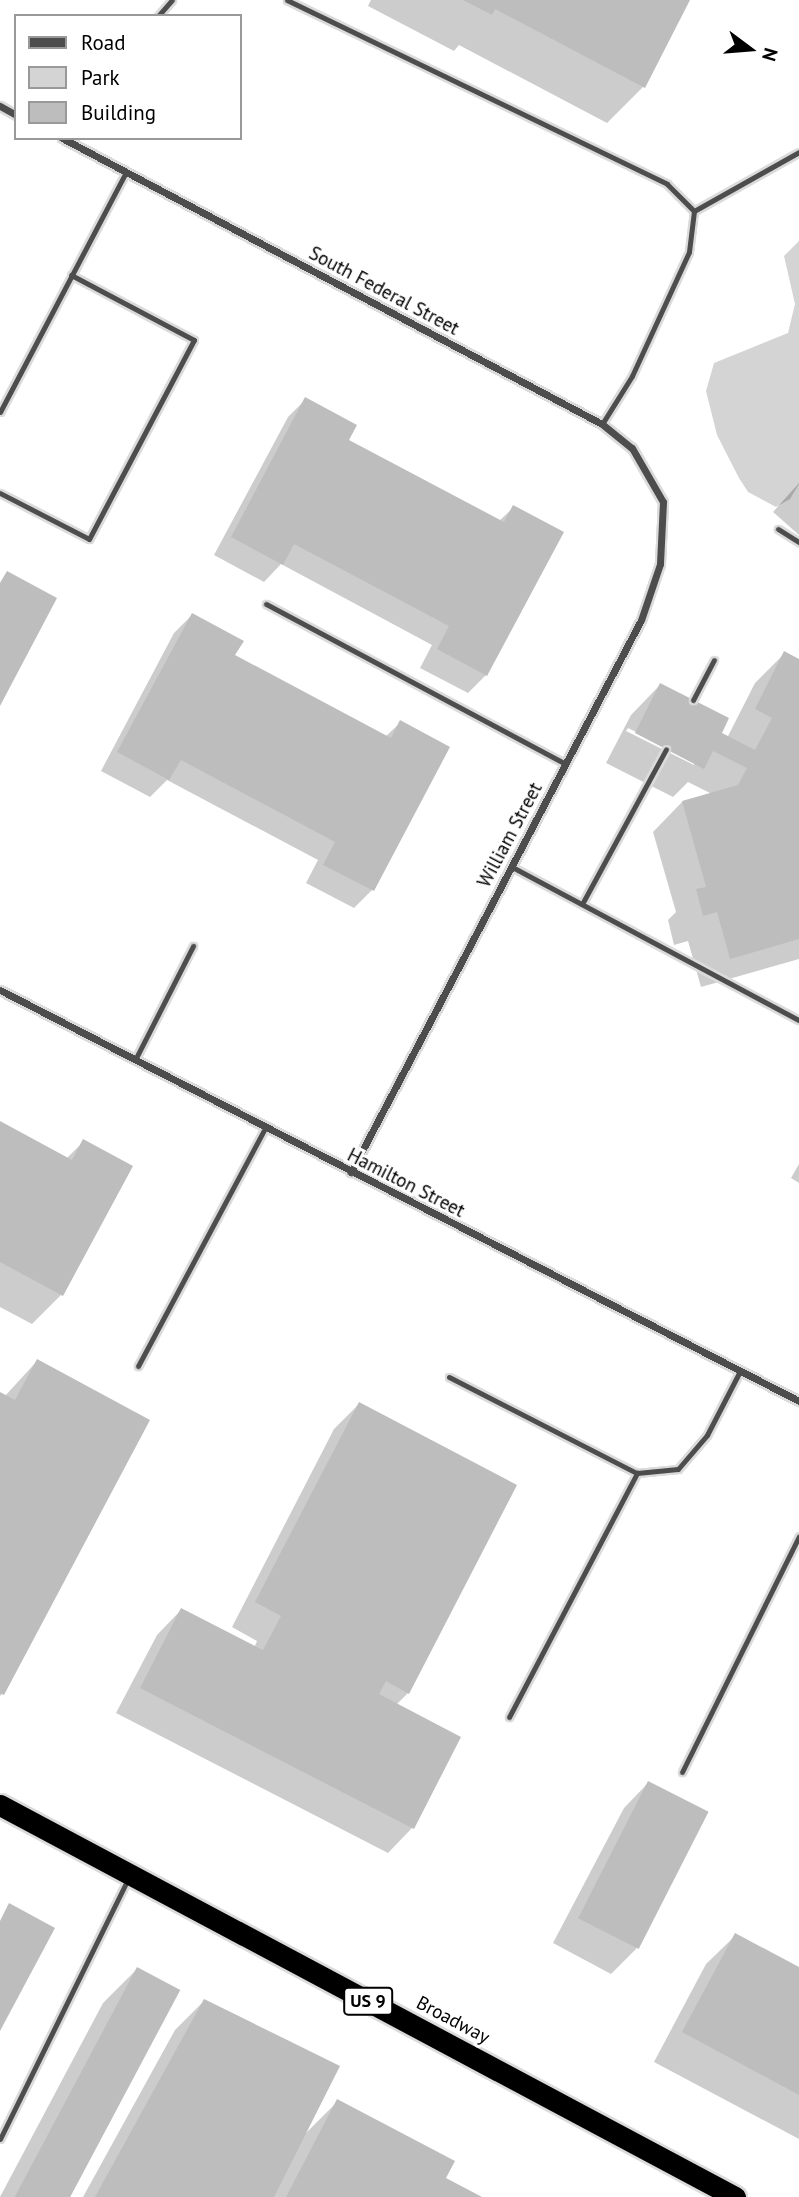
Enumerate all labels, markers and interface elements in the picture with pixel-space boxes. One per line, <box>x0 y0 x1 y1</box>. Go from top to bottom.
legend <box>14 14 242 140</box>
north arrow <box>715 14 785 84</box>
text: Road <box>81 29 125 56</box>
text: N <box>757 45 783 64</box>
text: Park <box>81 64 120 91</box>
text: Building <box>81 99 156 126</box>
street label: South Federal Street <box>305 242 463 340</box>
street label: William Street <box>473 779 547 891</box>
street label: Hamilton Street <box>344 1144 468 1222</box>
road number: US 9 <box>342 1986 394 2015</box>
street label: Broadway <box>412 1991 494 2049</box>

